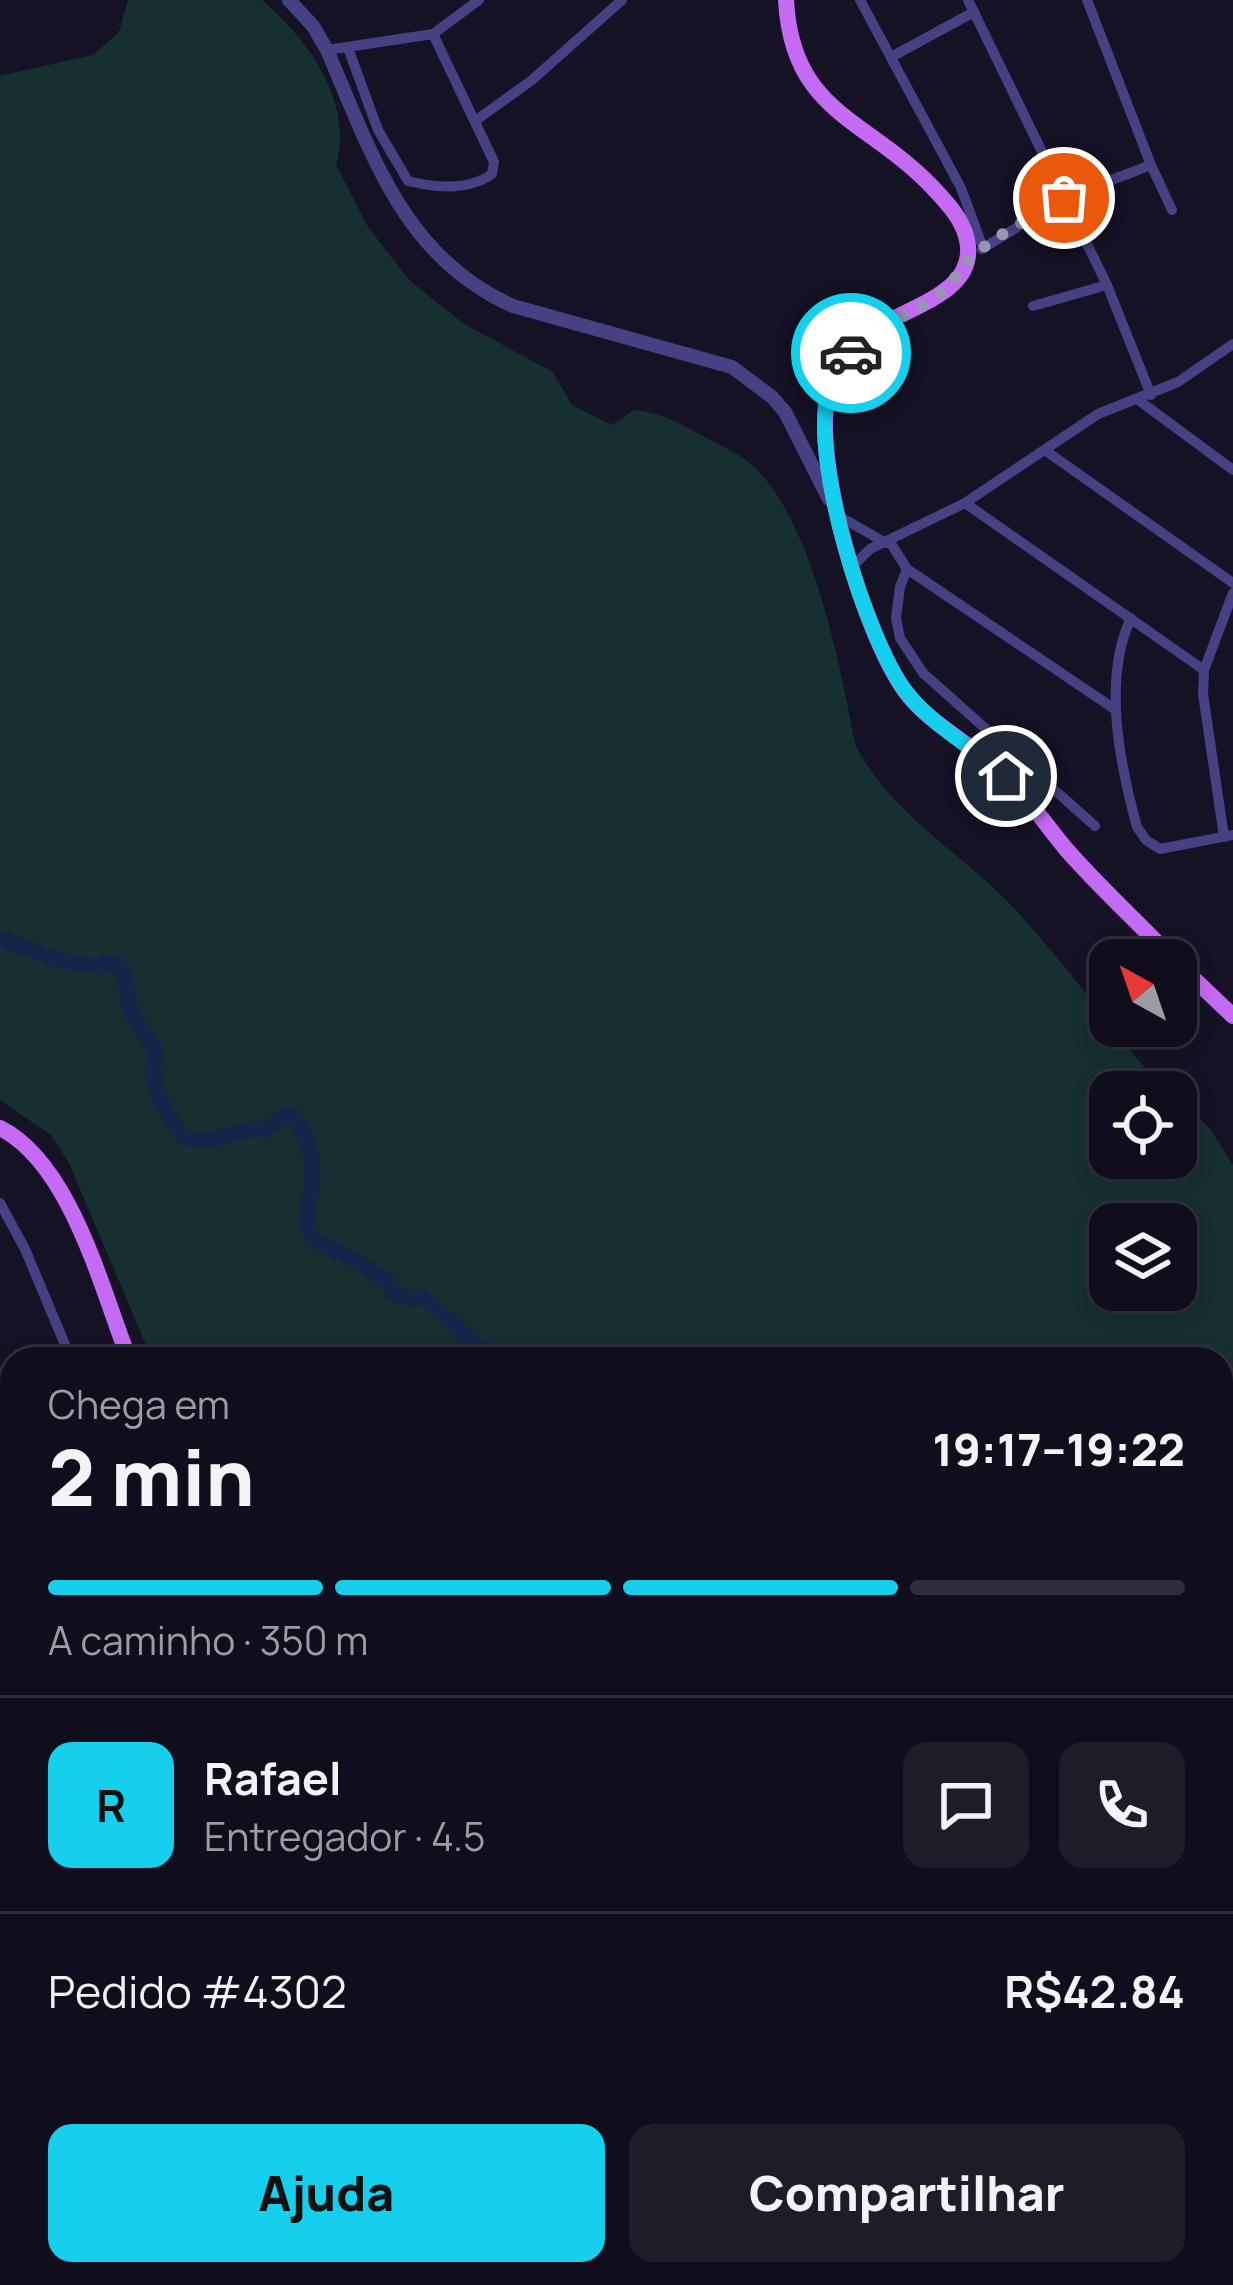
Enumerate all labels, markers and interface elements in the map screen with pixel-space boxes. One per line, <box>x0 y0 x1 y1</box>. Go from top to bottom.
pin <box>1013 147 1115 249</box>
icon: bag <box>1031 165 1097 231</box>
courier <box>791 293 911 413</box>
icon: car <box>818 320 884 386</box>
pin <box>955 725 1057 827</box>
icon: home <box>973 743 1039 809</box>
north arrow <box>1089 939 1197 1047</box>
map controls <box>1089 939 1197 1311</box>
button: locate <box>1089 1071 1197 1179</box>
button: layers <box>1089 1203 1197 1311</box>
text: Chega em <box>48 1377 230 1431</box>
text: 19:17–19:22 <box>932 1418 1185 1480</box>
text: 2 min <box>48 1423 255 1529</box>
text: A caminho · 350 m <box>48 1613 368 1667</box>
button: chat <box>903 1742 1029 1868</box>
button: phone <box>1059 1742 1185 1868</box>
text: Rafael <box>204 1747 342 1809</box>
text: R <box>96 1774 126 1836</box>
text: Entregador · 4.5 <box>204 1809 486 1863</box>
text: Pedido #4302 <box>48 1960 347 2022</box>
text: R$42.84 <box>1004 1960 1185 2022</box>
button: Ajuda <box>48 2124 605 2262</box>
button: Compartilhar <box>629 2124 1185 2262</box>

